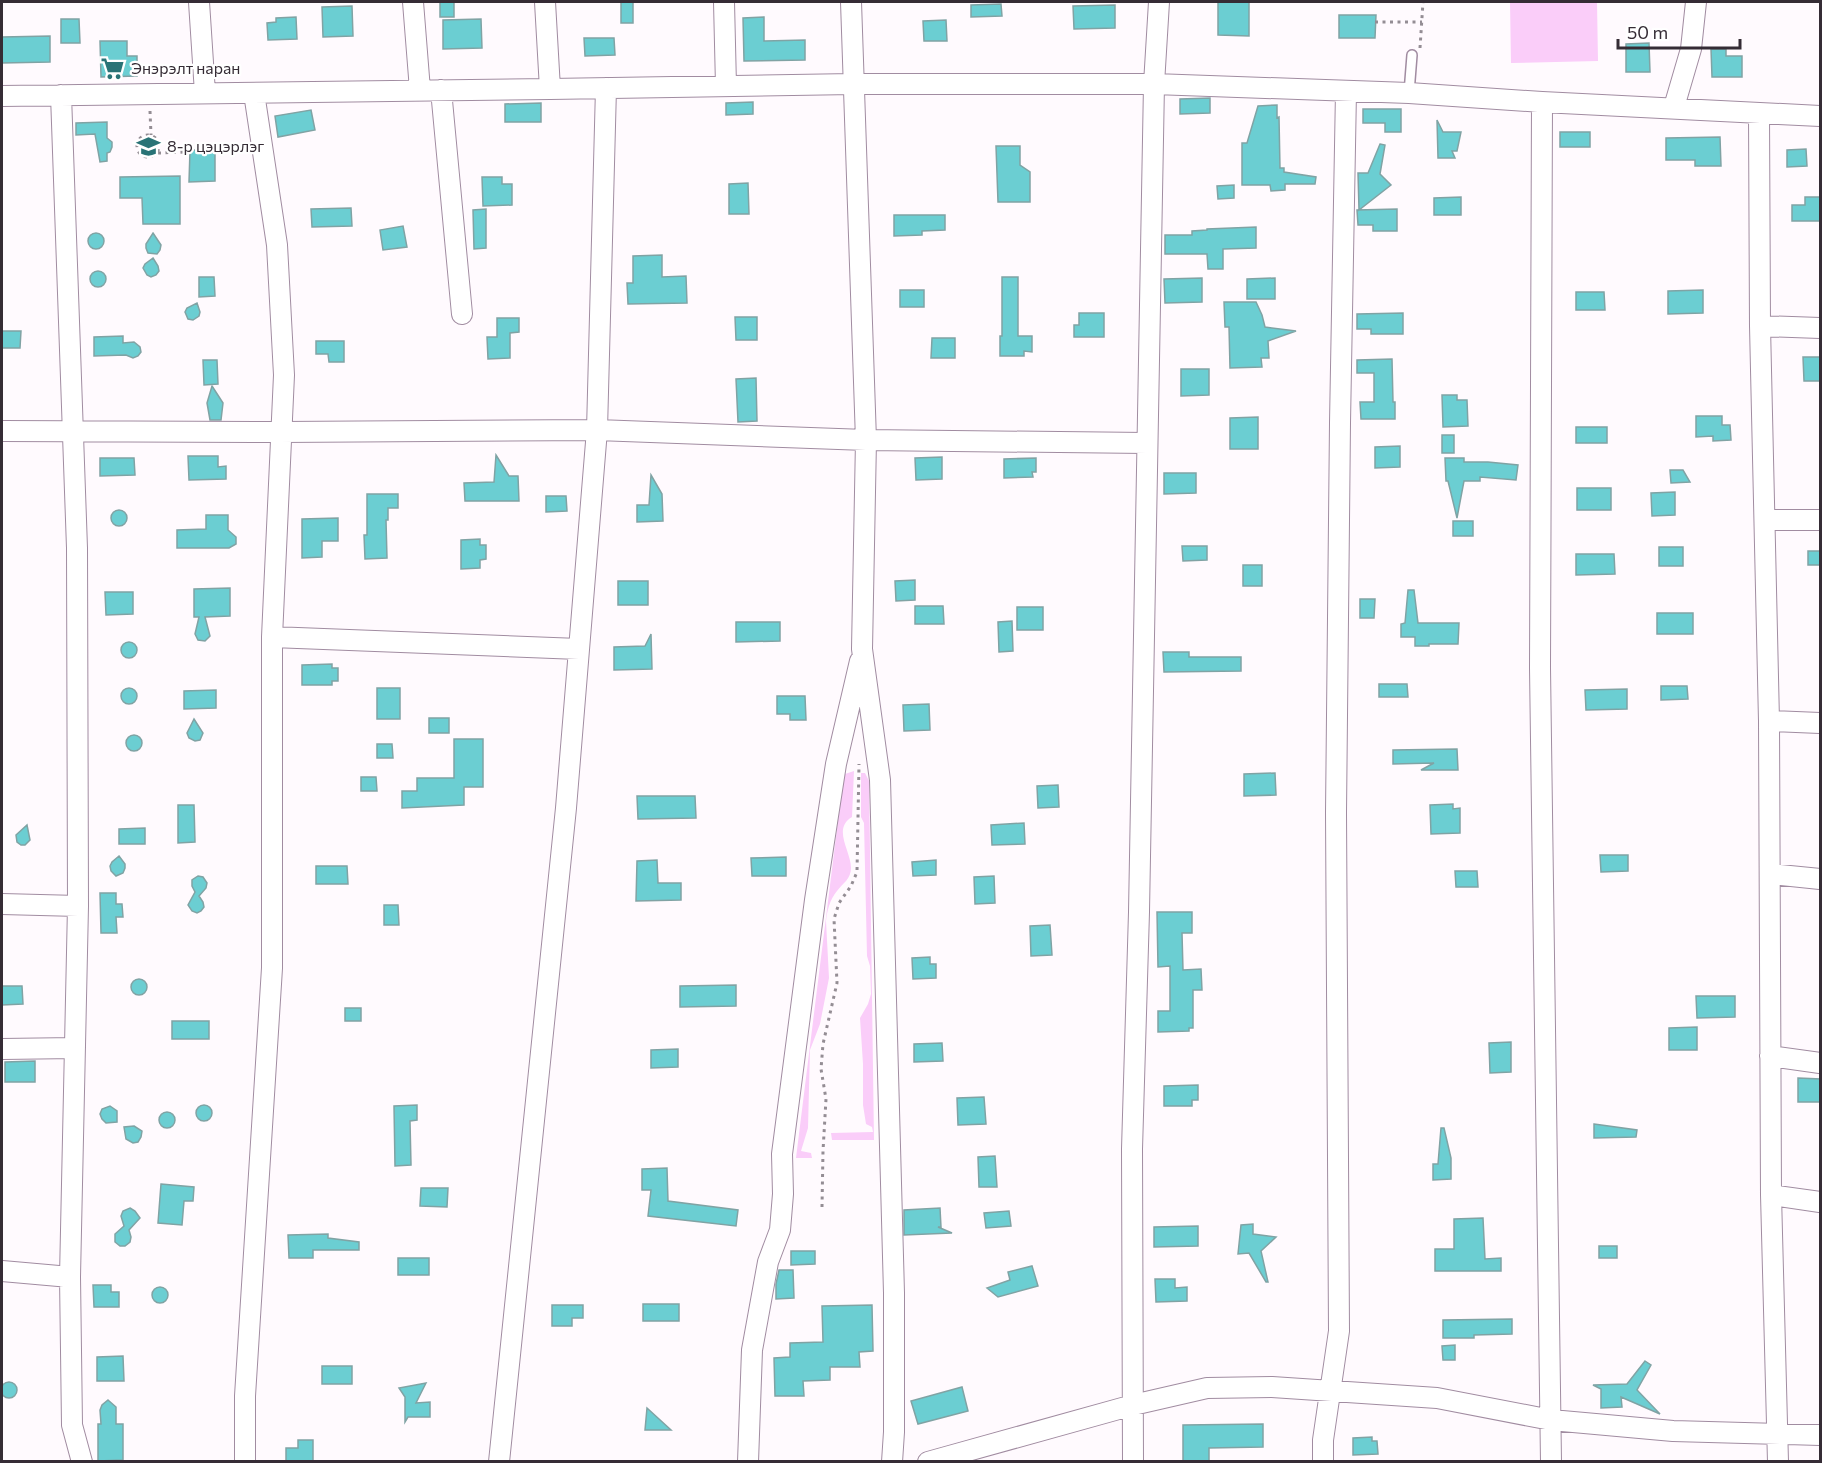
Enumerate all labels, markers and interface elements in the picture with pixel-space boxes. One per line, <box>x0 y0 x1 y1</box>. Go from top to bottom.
scale bar <box>1618 12 1740 50</box>
text: 50 m <box>1627 21 1668 43</box>
supermarket icon: Энэрэлт наран <box>100 55 126 81</box>
place label: Энэрэлт наран <box>131 58 240 77</box>
school or university icon: 8-р цэцэрлэг <box>136 133 162 159</box>
place label: 8-р цэцэрлэг <box>167 136 264 155</box>

